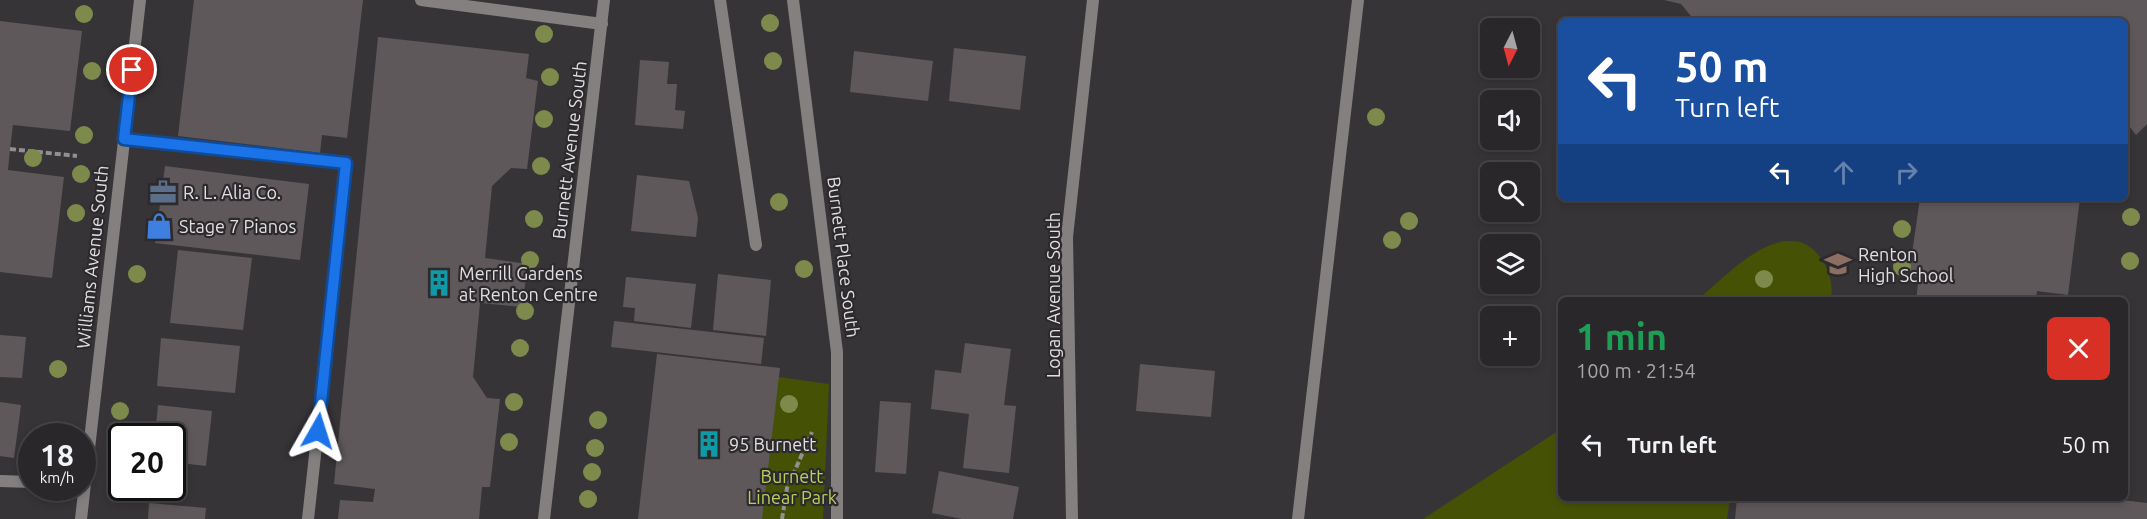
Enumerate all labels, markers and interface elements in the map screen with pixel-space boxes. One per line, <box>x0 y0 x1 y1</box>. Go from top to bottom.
north arrow <box>1480 18 1540 78</box>
map controls <box>1480 18 1540 366</box>
icon: left <box>1576 42 1654 120</box>
text: 50 m <box>1675 43 1769 90</box>
pin <box>106 44 157 95</box>
icon: arrive <box>115 53 148 86</box>
street label: Burnett Avenue South <box>548 60 590 240</box>
button: sound <box>1480 90 1540 150</box>
text: Turn left <box>1675 92 1779 122</box>
icon: left <box>1764 156 1797 189</box>
icon: ahead <box>1827 156 1860 189</box>
icon: right <box>1890 156 1923 189</box>
button: search <box>1480 162 1540 222</box>
street label: Williams Avenue South <box>72 164 112 350</box>
street label: Burnett Place South <box>824 176 864 338</box>
office icon: R. L. Alia Co. <box>148 177 178 207</box>
place label: R. L. Alia Co. <box>183 182 281 202</box>
shop icon: Stage 7 Pianos <box>144 211 174 241</box>
street label: Logan Avenue South <box>1043 212 1063 378</box>
place label: Stage 7 Pianos <box>179 216 297 236</box>
button: layers <box>1480 234 1540 294</box>
place label: Renton High School <box>1858 244 1954 285</box>
school or university icon: Renton High School <box>1823 249 1853 279</box>
place label: Merrill Gardens at Renton Centre <box>459 263 598 304</box>
building icon: Merrill Gardens at Renton Centre <box>424 268 454 298</box>
button: + <box>1480 306 1540 366</box>
text: 1 min <box>1576 316 1667 357</box>
button: close <box>2047 317 2110 380</box>
text: 100 m · 21:54 <box>1576 359 1696 382</box>
position arrow <box>286 399 350 463</box>
speed limit sign: 20 <box>108 423 186 501</box>
icon: left <box>1576 428 1609 461</box>
building icon: 95 Burnett <box>694 429 724 459</box>
text: Turn left <box>1627 432 1717 457</box>
text: 50 m <box>2061 432 2110 457</box>
place label: 95 Burnett <box>729 434 816 454</box>
text: 18 <box>40 438 74 472</box>
park label: Burnett Linear Park <box>747 466 837 507</box>
text: km/h <box>40 469 74 486</box>

